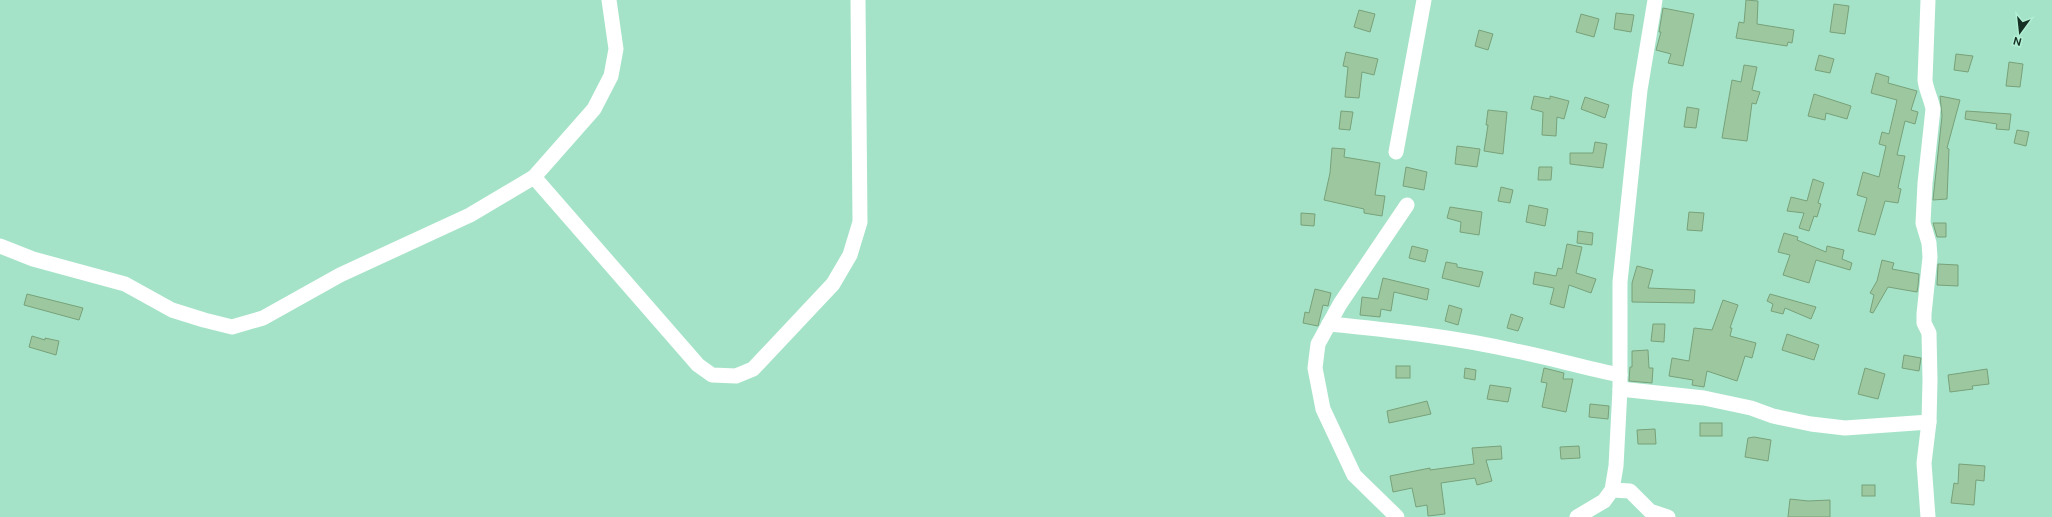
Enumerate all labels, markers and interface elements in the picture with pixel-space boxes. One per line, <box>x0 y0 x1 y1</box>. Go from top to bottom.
north arrow <box>2000 12 2040 52</box>
text: N <box>2012 34 2023 49</box>

